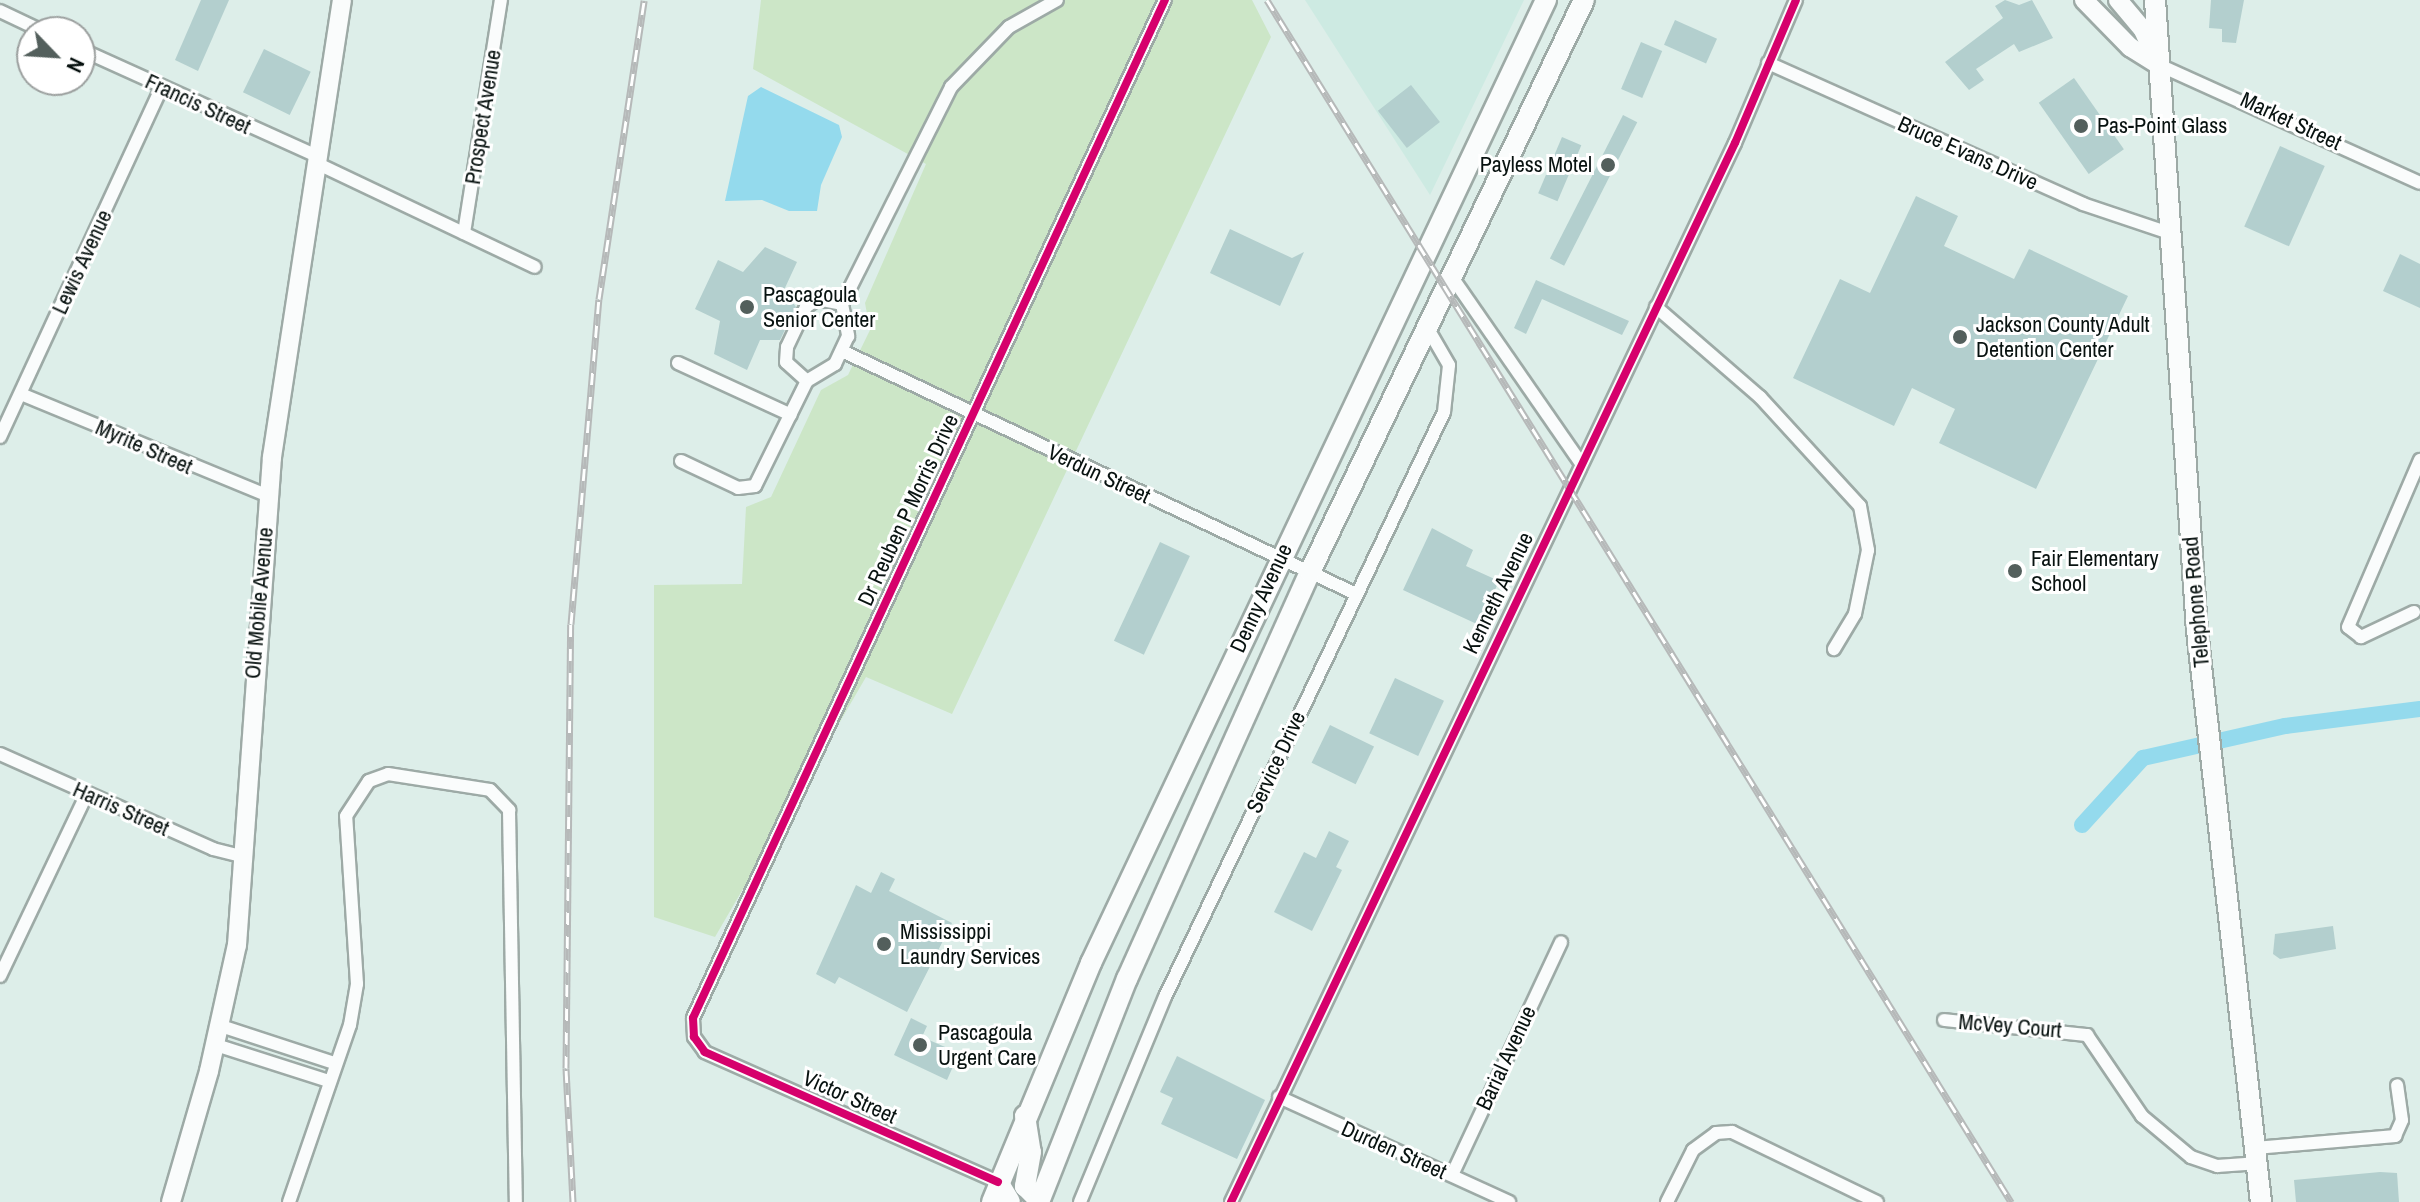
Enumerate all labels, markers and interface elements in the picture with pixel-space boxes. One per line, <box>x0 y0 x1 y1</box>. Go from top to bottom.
north arrow <box>16 16 96 96</box>
street label: Prospect Avenue <box>459 47 507 187</box>
text: N <box>60 53 92 78</box>
street label: Francis Street <box>141 68 255 140</box>
street label: Market Street <box>2236 86 2346 156</box>
street label: Bruce Evans Drive <box>1894 110 2042 196</box>
place label: Pas-Point Glass <box>2097 113 2227 139</box>
marker: Pas-Point Glass <box>2072 117 2090 135</box>
place label: Payless Motel <box>1480 152 1592 178</box>
marker: Payless Motel <box>1599 156 1617 174</box>
street label: Lewis Avenue <box>46 205 118 319</box>
place label: Pascagoula Senior Center <box>763 281 875 332</box>
marker: Pascagoula Senior Center <box>738 298 756 316</box>
place label: Jackson County Adult Detention Center <box>1976 311 2150 362</box>
marker: Jackson County Adult Detention Center <box>1951 328 1969 346</box>
street label: Dr Reuben P Morris Drive <box>852 410 964 610</box>
street label: Myrite Street <box>91 414 197 480</box>
street label: Verdun Street <box>1043 439 1155 509</box>
street label: Old Mobile Avenue <box>239 526 279 680</box>
street label: Kenneth Avenue <box>1457 527 1539 659</box>
street label: Telephone Road <box>2177 535 2215 669</box>
street label: Denny Avenue <box>1224 539 1298 657</box>
place label: Fair Elementary School <box>2031 545 2158 596</box>
marker: Fair Elementary School <box>2006 562 2024 580</box>
street label: Service Drive <box>1241 707 1311 817</box>
street label: Harris Street <box>69 776 173 842</box>
place label: Mississippi Laundry Services <box>900 918 1040 970</box>
marker: Mississippi Laundry Services <box>875 935 893 953</box>
street label: Barial Avenue <box>1470 1001 1542 1115</box>
street label: McVey Court <box>1957 1008 2063 1044</box>
place label: Pascagoula Urgent Care <box>938 1019 1036 1070</box>
marker: Pascagoula Urgent Care <box>909 1034 931 1056</box>
street label: Victor Street <box>799 1065 901 1129</box>
street label: Durden Street <box>1337 1115 1451 1185</box>

